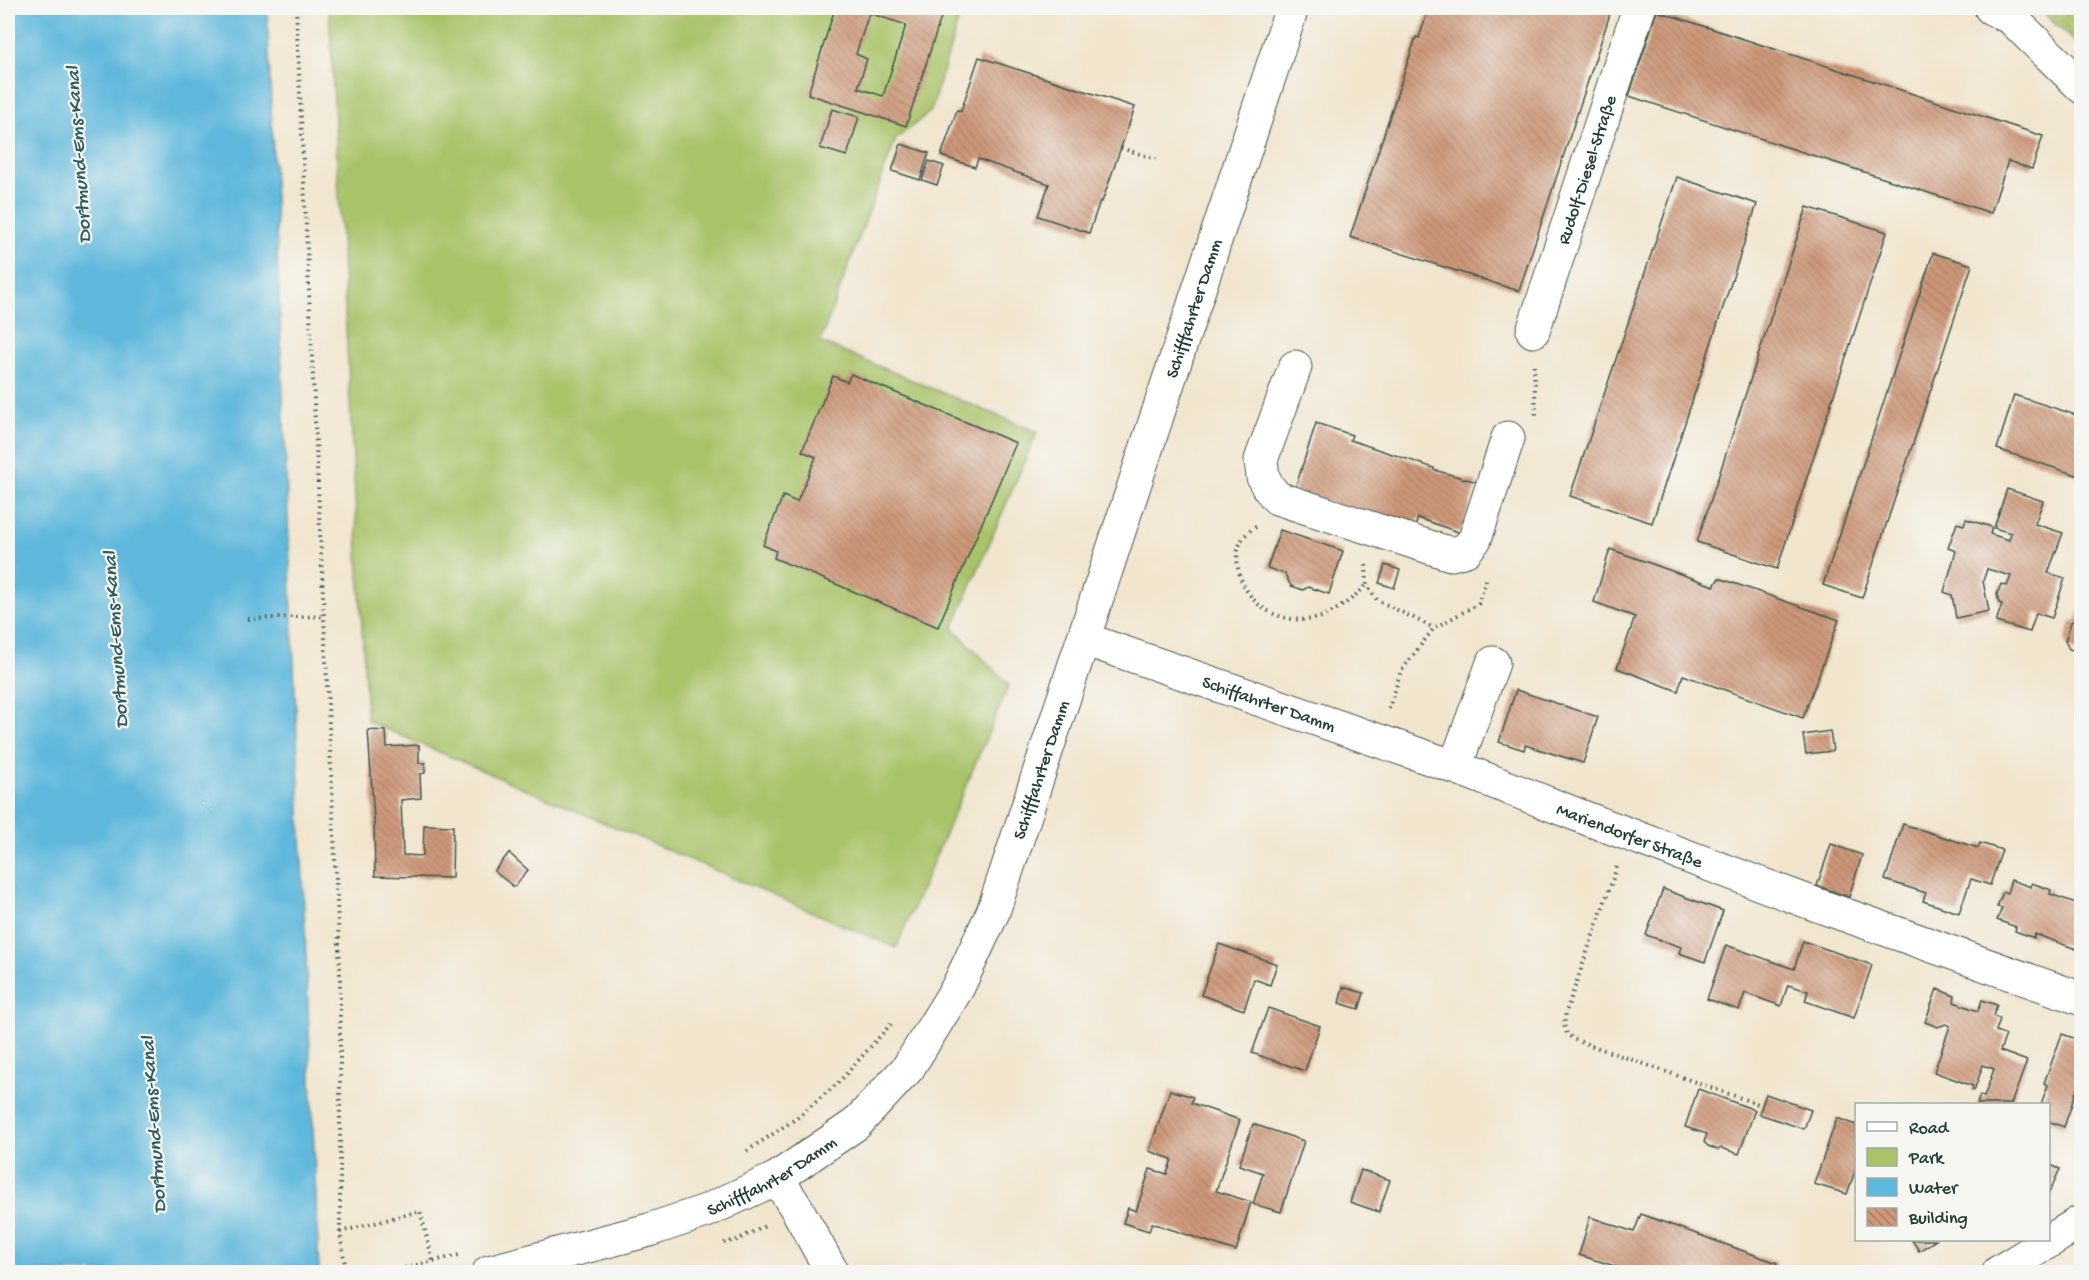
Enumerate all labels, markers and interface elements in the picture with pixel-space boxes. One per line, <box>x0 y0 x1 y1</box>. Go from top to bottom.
water label: Dortmund-Ems-Kanal <box>63 64 98 244</box>
street label: Rudolf-Diesel-Straße <box>1554 92 1623 248</box>
street label: Schifffahrter Damm <box>1162 236 1228 381</box>
water label: Dortmund-Ems-Kanal <box>100 549 135 729</box>
street label: Schiffahrter Damm <box>1199 673 1338 738</box>
street label: Schifffahrter Damm <box>1010 698 1075 842</box>
street label: Mariendorfer Straße <box>1553 800 1706 874</box>
water label: Dortmund-Ems-Kanal <box>138 1034 173 1214</box>
legend <box>1855 1103 2050 1241</box>
text: Road <box>1909 1119 1950 1140</box>
street label: Schifffahrter Damm <box>704 1132 841 1222</box>
text: Park <box>1908 1149 1945 1170</box>
text: Water <box>1909 1179 1959 1200</box>
text: Building <box>1908 1209 1968 1230</box>

